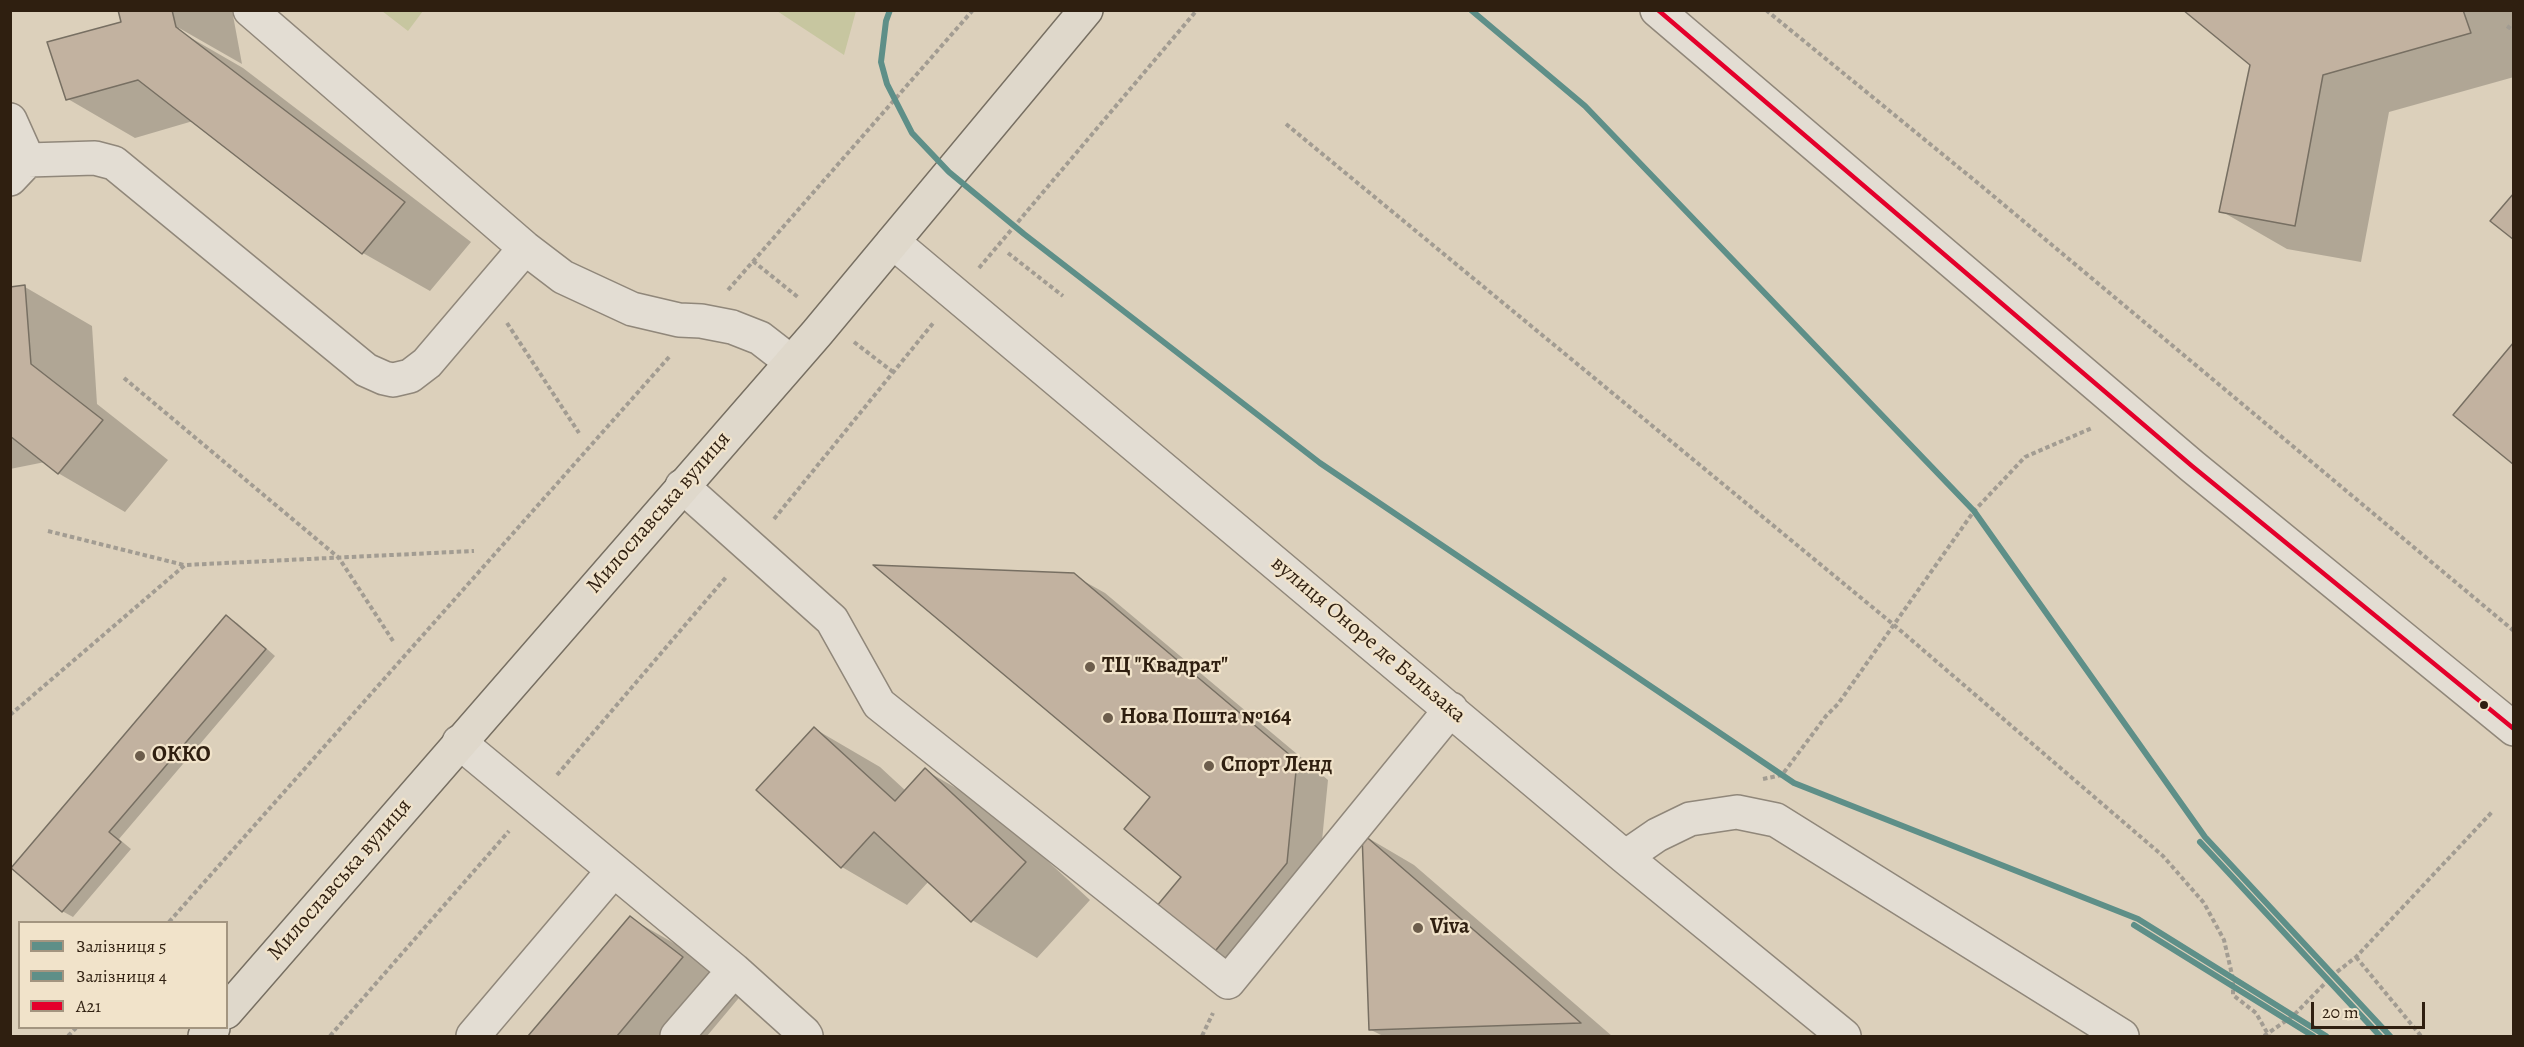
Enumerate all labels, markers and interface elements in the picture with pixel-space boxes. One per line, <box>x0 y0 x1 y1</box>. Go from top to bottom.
street label: Милославська вулиця <box>581 427 737 599</box>
street label: вулиця Оноре де Бальзака <box>1265 551 1471 729</box>
place label: ТЦ "Квадрат" <box>1102 654 1228 680</box>
marker: ТЦ "Квадрат" <box>1083 660 1097 674</box>
unlabelled marker <box>2478 699 2490 711</box>
place label: Нова Пошта №164 <box>1120 705 1291 731</box>
marker: Нова Пошта №164 <box>1101 711 1115 725</box>
place label: ОККО <box>152 743 211 769</box>
marker: ОККО <box>133 749 147 763</box>
place label: Спорт Ленд <box>1221 753 1332 779</box>
marker: Спорт Ленд <box>1202 759 1216 773</box>
street label: Милославська вулиця <box>262 794 418 966</box>
place label: Viva <box>1430 915 1470 941</box>
legend <box>18 921 228 1029</box>
marker: Viva <box>1411 921 1425 935</box>
text: Залізниця 5 <box>76 934 167 958</box>
text: Залізниця 4 <box>76 964 167 988</box>
scale bar <box>2314 990 2428 1028</box>
text: А21 <box>76 994 101 1018</box>
text: 20 m <box>2322 1000 2359 1024</box>

